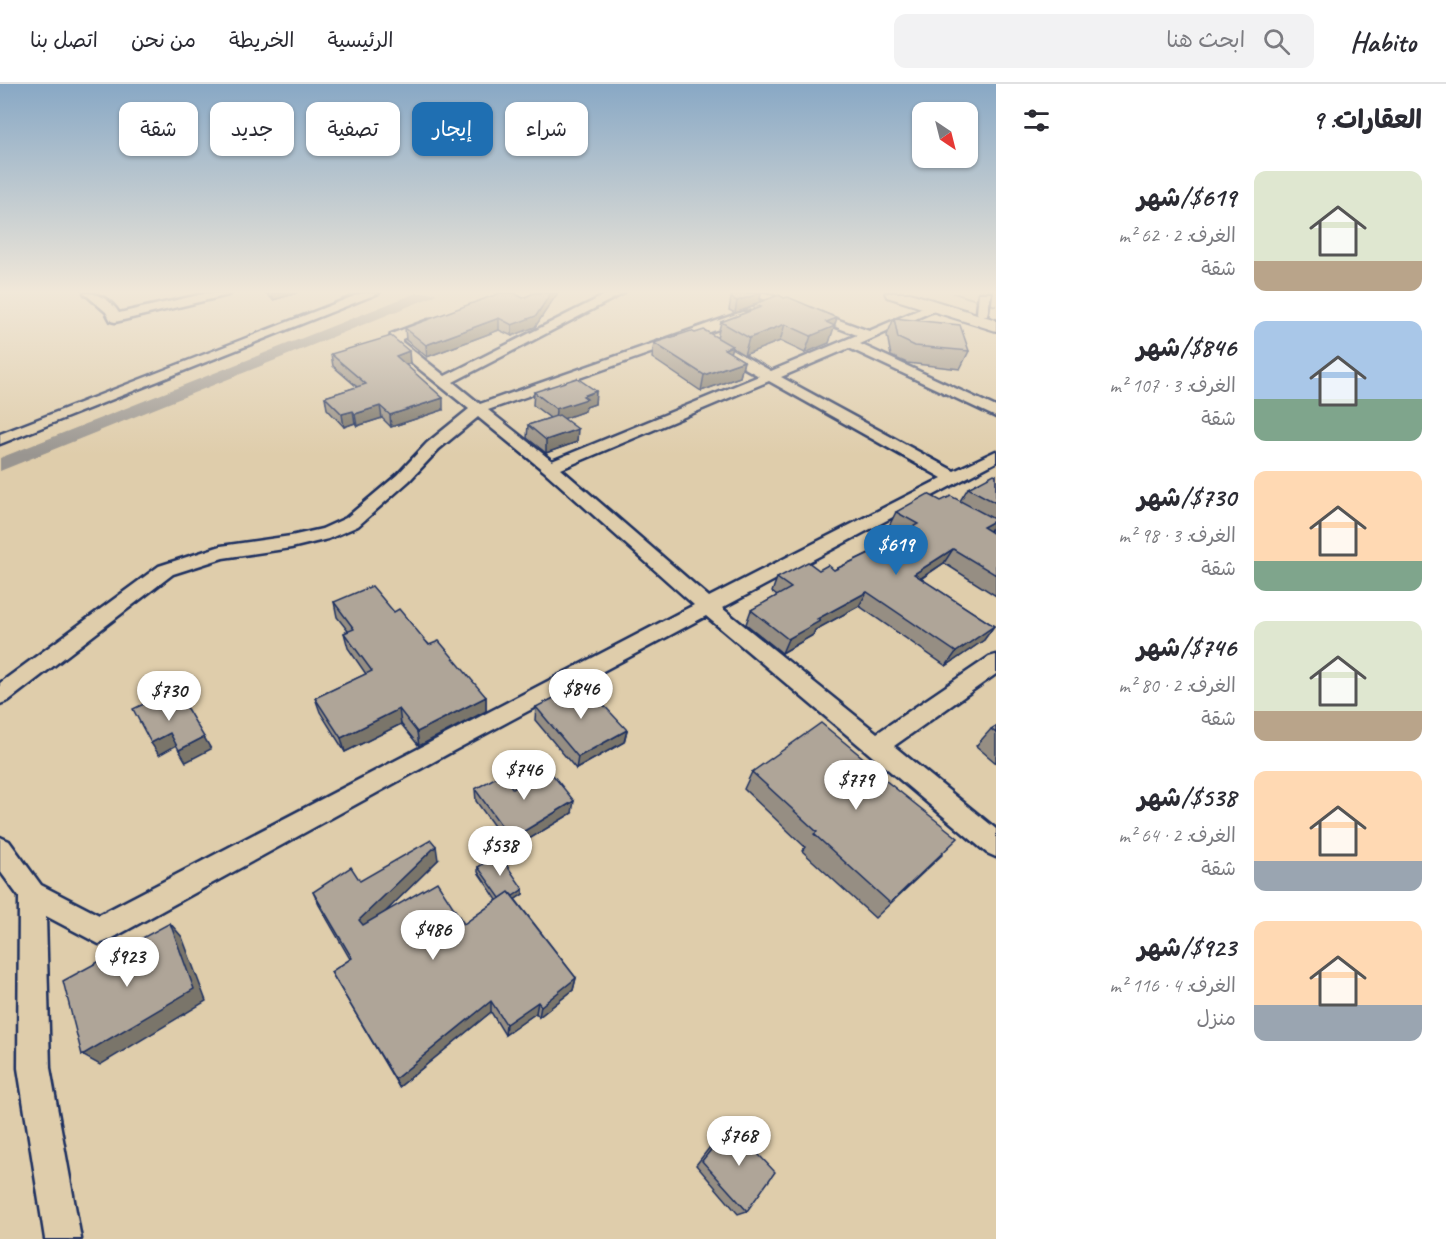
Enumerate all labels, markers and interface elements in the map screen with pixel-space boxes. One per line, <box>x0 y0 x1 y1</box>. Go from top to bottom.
search box <box>894 14 1314 68</box>
text: Habito <box>1350 24 1416 59</box>
icon: search <box>1260 25 1293 58</box>
text: ابحث هنا <box>1166 26 1245 54</box>
text: اتصل بنا <box>30 27 98 53</box>
text: من نحن <box>131 27 196 53</box>
text: الخريطة <box>229 27 295 53</box>
text: الرئيسية <box>328 27 393 53</box>
chip: شقة <box>119 102 198 156</box>
chip: جديد <box>210 102 294 156</box>
chip: تصفية <box>306 102 400 156</box>
chip: إيجار <box>412 102 493 156</box>
chip: شراء <box>505 102 588 156</box>
north arrow <box>912 102 978 168</box>
map controls <box>912 102 978 168</box>
text: العقارات: 9 <box>1312 103 1422 136</box>
icon: filters <box>1020 104 1053 137</box>
text: $619/شهر <box>1137 181 1236 214</box>
icon: home <box>1302 195 1374 267</box>
text: الغرف: 2 · 62 m² <box>1118 223 1236 248</box>
text: شقة <box>1201 256 1236 281</box>
text: $846/شهر <box>1137 331 1236 364</box>
icon: home <box>1302 345 1374 417</box>
text: الغرف: 3 · 107 m² <box>1109 373 1236 398</box>
text: شقة <box>1201 406 1236 431</box>
text: $730/شهر <box>1137 481 1236 514</box>
icon: home <box>1302 495 1374 567</box>
text: الغرف: 3 · 98 m² <box>1118 523 1236 548</box>
pin: $619 <box>860 525 932 576</box>
text: $619 <box>878 532 914 557</box>
text: شقة <box>1201 556 1236 581</box>
text: $746/شهر <box>1137 631 1236 664</box>
icon: home <box>1302 645 1374 717</box>
pin: $846 <box>545 669 617 720</box>
pin: $730 <box>133 671 205 722</box>
text: الغرف: 2 · 80 m² <box>1118 673 1236 698</box>
text: $846 <box>563 676 599 701</box>
text: $730 <box>151 678 187 703</box>
text: شقة <box>1201 706 1236 731</box>
pin: $746 <box>488 750 560 801</box>
text: $746 <box>506 757 542 782</box>
pin: $779 <box>820 760 892 811</box>
text: $779 <box>838 767 874 792</box>
text: $538/شهر <box>1138 781 1236 814</box>
icon: home <box>1302 795 1374 867</box>
text: الغرف: 2 · 64 m² <box>1118 823 1236 848</box>
pin: $538 <box>464 826 536 877</box>
text: $538 <box>482 833 518 858</box>
text: شقة <box>1201 856 1236 881</box>
pin: $486 <box>397 910 469 961</box>
text: $486 <box>415 917 451 942</box>
text: $923/شهر <box>1138 931 1236 964</box>
pin: $923 <box>91 937 163 988</box>
text: $923 <box>109 944 145 969</box>
icon: home <box>1302 945 1374 1017</box>
text: الغرف: 4 · 116 m² <box>1109 973 1236 998</box>
text: منزل <box>1197 1006 1236 1031</box>
pin: $768 <box>703 1116 775 1167</box>
text: $768 <box>721 1123 757 1148</box>

